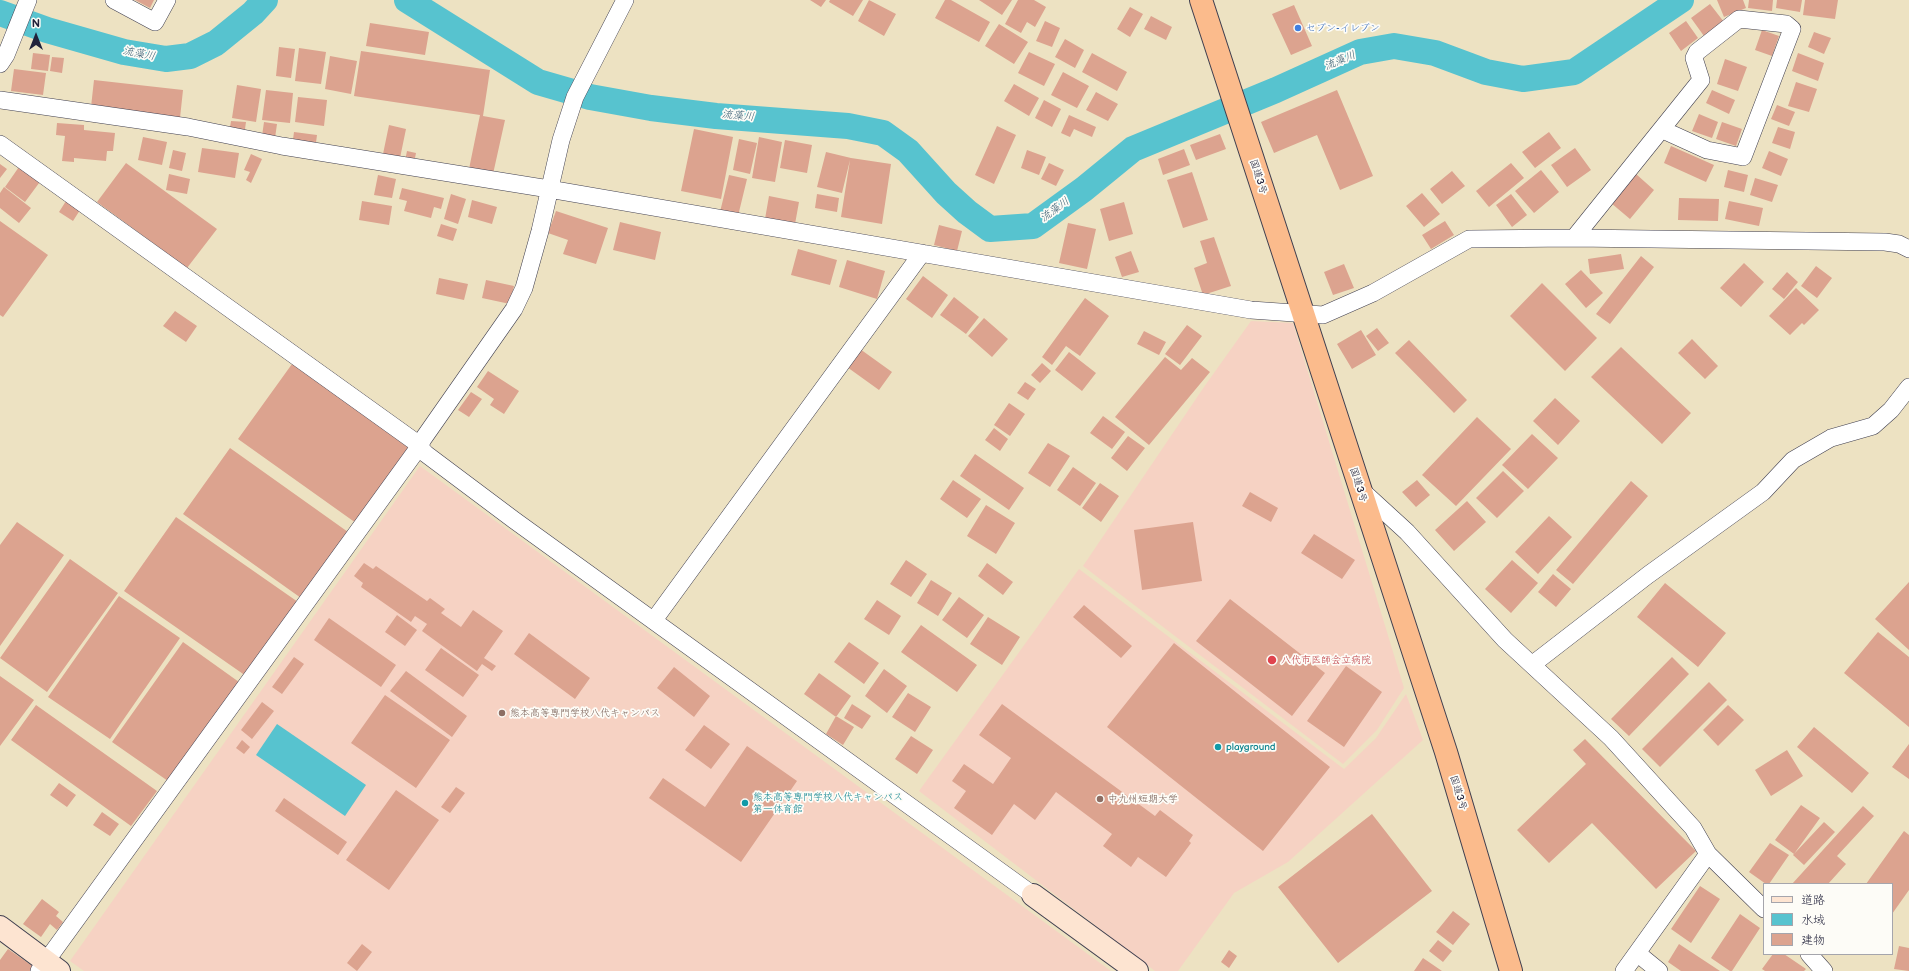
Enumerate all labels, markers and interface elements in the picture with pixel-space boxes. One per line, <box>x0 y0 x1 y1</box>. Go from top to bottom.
north arrow <box>16 16 56 56</box>
text: N <box>32 17 40 30</box>
place label: セブン-イレブン <box>1306 22 1380 34</box>
marker: セブン-イレブン <box>1293 23 1303 33</box>
water label: 流藻川 <box>122 44 156 64</box>
water label: 流藻川 <box>1322 48 1358 74</box>
water label: 流藻川 <box>721 108 755 124</box>
street label: 国道3号 <box>1247 158 1269 196</box>
water label: 流藻川 <box>1038 195 1072 225</box>
street label: 国道3号 <box>1347 466 1369 504</box>
marker: 八代市医師会立病院 <box>1266 654 1278 666</box>
place label: 八代市医師会立病院 <box>1281 654 1371 666</box>
place label: 熊本高等専門学校八代キャンパス <box>510 707 660 719</box>
marker: 熊本高等専門学校八代キャンパス <box>497 708 507 718</box>
place label: playground <box>1226 741 1276 753</box>
marker: playground <box>1213 742 1223 752</box>
street label: 国道3号 <box>1447 774 1469 812</box>
place label: 熊本高等専門学校八代キャンパス 第一体育館 <box>753 791 903 814</box>
place label: 中九州短期大学 <box>1108 793 1178 805</box>
marker: 中九州短期大学 <box>1095 794 1105 804</box>
marker: 熊本高等専門学校八代キャンパス 第一体育館 <box>740 798 750 808</box>
legend <box>1763 883 1893 955</box>
text: 道路 <box>1801 893 1825 908</box>
text: 水域 <box>1801 913 1825 928</box>
text: 建物 <box>1801 933 1825 948</box>

